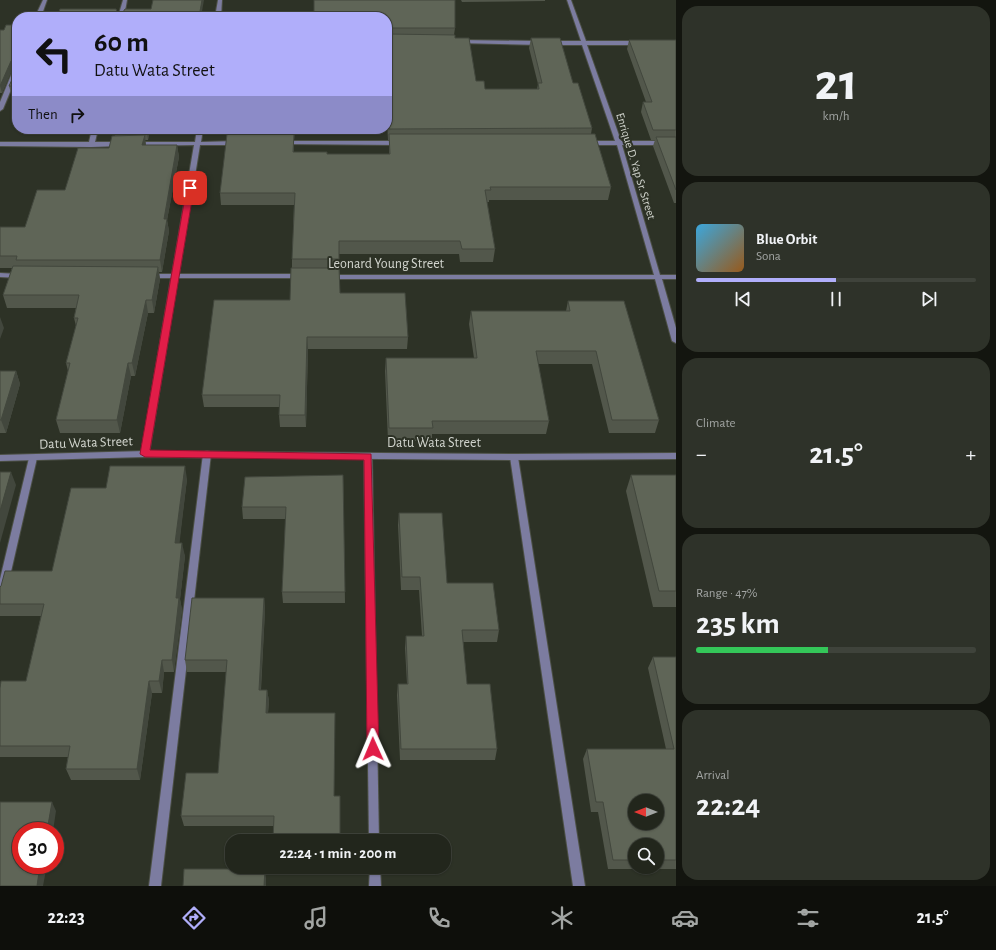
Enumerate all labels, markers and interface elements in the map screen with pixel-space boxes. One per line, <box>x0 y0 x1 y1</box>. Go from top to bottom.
icon: left <box>28 28 80 80</box>
text: 60 m <box>94 29 149 57</box>
text: 21 <box>814 57 858 109</box>
text: Datu Wata Street <box>94 62 215 80</box>
icon: right <box>66 104 88 126</box>
text: Then <box>28 107 58 122</box>
text: km/h <box>823 110 849 123</box>
street label: Enrique D. Yap Sr. Street <box>614 111 658 221</box>
pin <box>173 171 207 205</box>
icon: arrive <box>179 177 201 199</box>
text: Blue Orbit <box>756 232 817 247</box>
text: Sona <box>756 250 781 263</box>
street label: Leonard Young Street <box>328 257 445 271</box>
icon: previous <box>732 288 754 310</box>
icon: pause <box>825 288 847 310</box>
icon: next <box>918 288 940 310</box>
text: Climate <box>696 417 735 430</box>
street label: Datu Wata Street <box>39 434 134 452</box>
street label: Datu Wata Street <box>387 436 481 450</box>
text: 21.5° <box>809 439 863 469</box>
text: − <box>696 443 707 465</box>
text: + <box>965 443 976 465</box>
text: Range · 47% <box>696 587 758 600</box>
text: 235 km <box>696 609 780 639</box>
position arrow <box>352 728 394 770</box>
text: Arrival <box>696 769 729 782</box>
text: 22:24 <box>696 791 760 821</box>
north arrow <box>628 794 664 830</box>
map controls <box>628 794 664 874</box>
speed limit sign: 30 <box>12 822 64 874</box>
button: search <box>628 838 664 874</box>
text: 22:24 · 1 min · 200 m <box>280 846 396 861</box>
icon: directions <box>180 904 208 932</box>
icon: music <box>302 904 330 932</box>
icon: phone <box>425 904 453 932</box>
icon: climate <box>548 904 576 932</box>
icon: car <box>671 904 699 932</box>
icon: filters <box>794 904 822 932</box>
text: 22:23 <box>47 909 85 927</box>
text: 21.5° <box>916 909 949 927</box>

